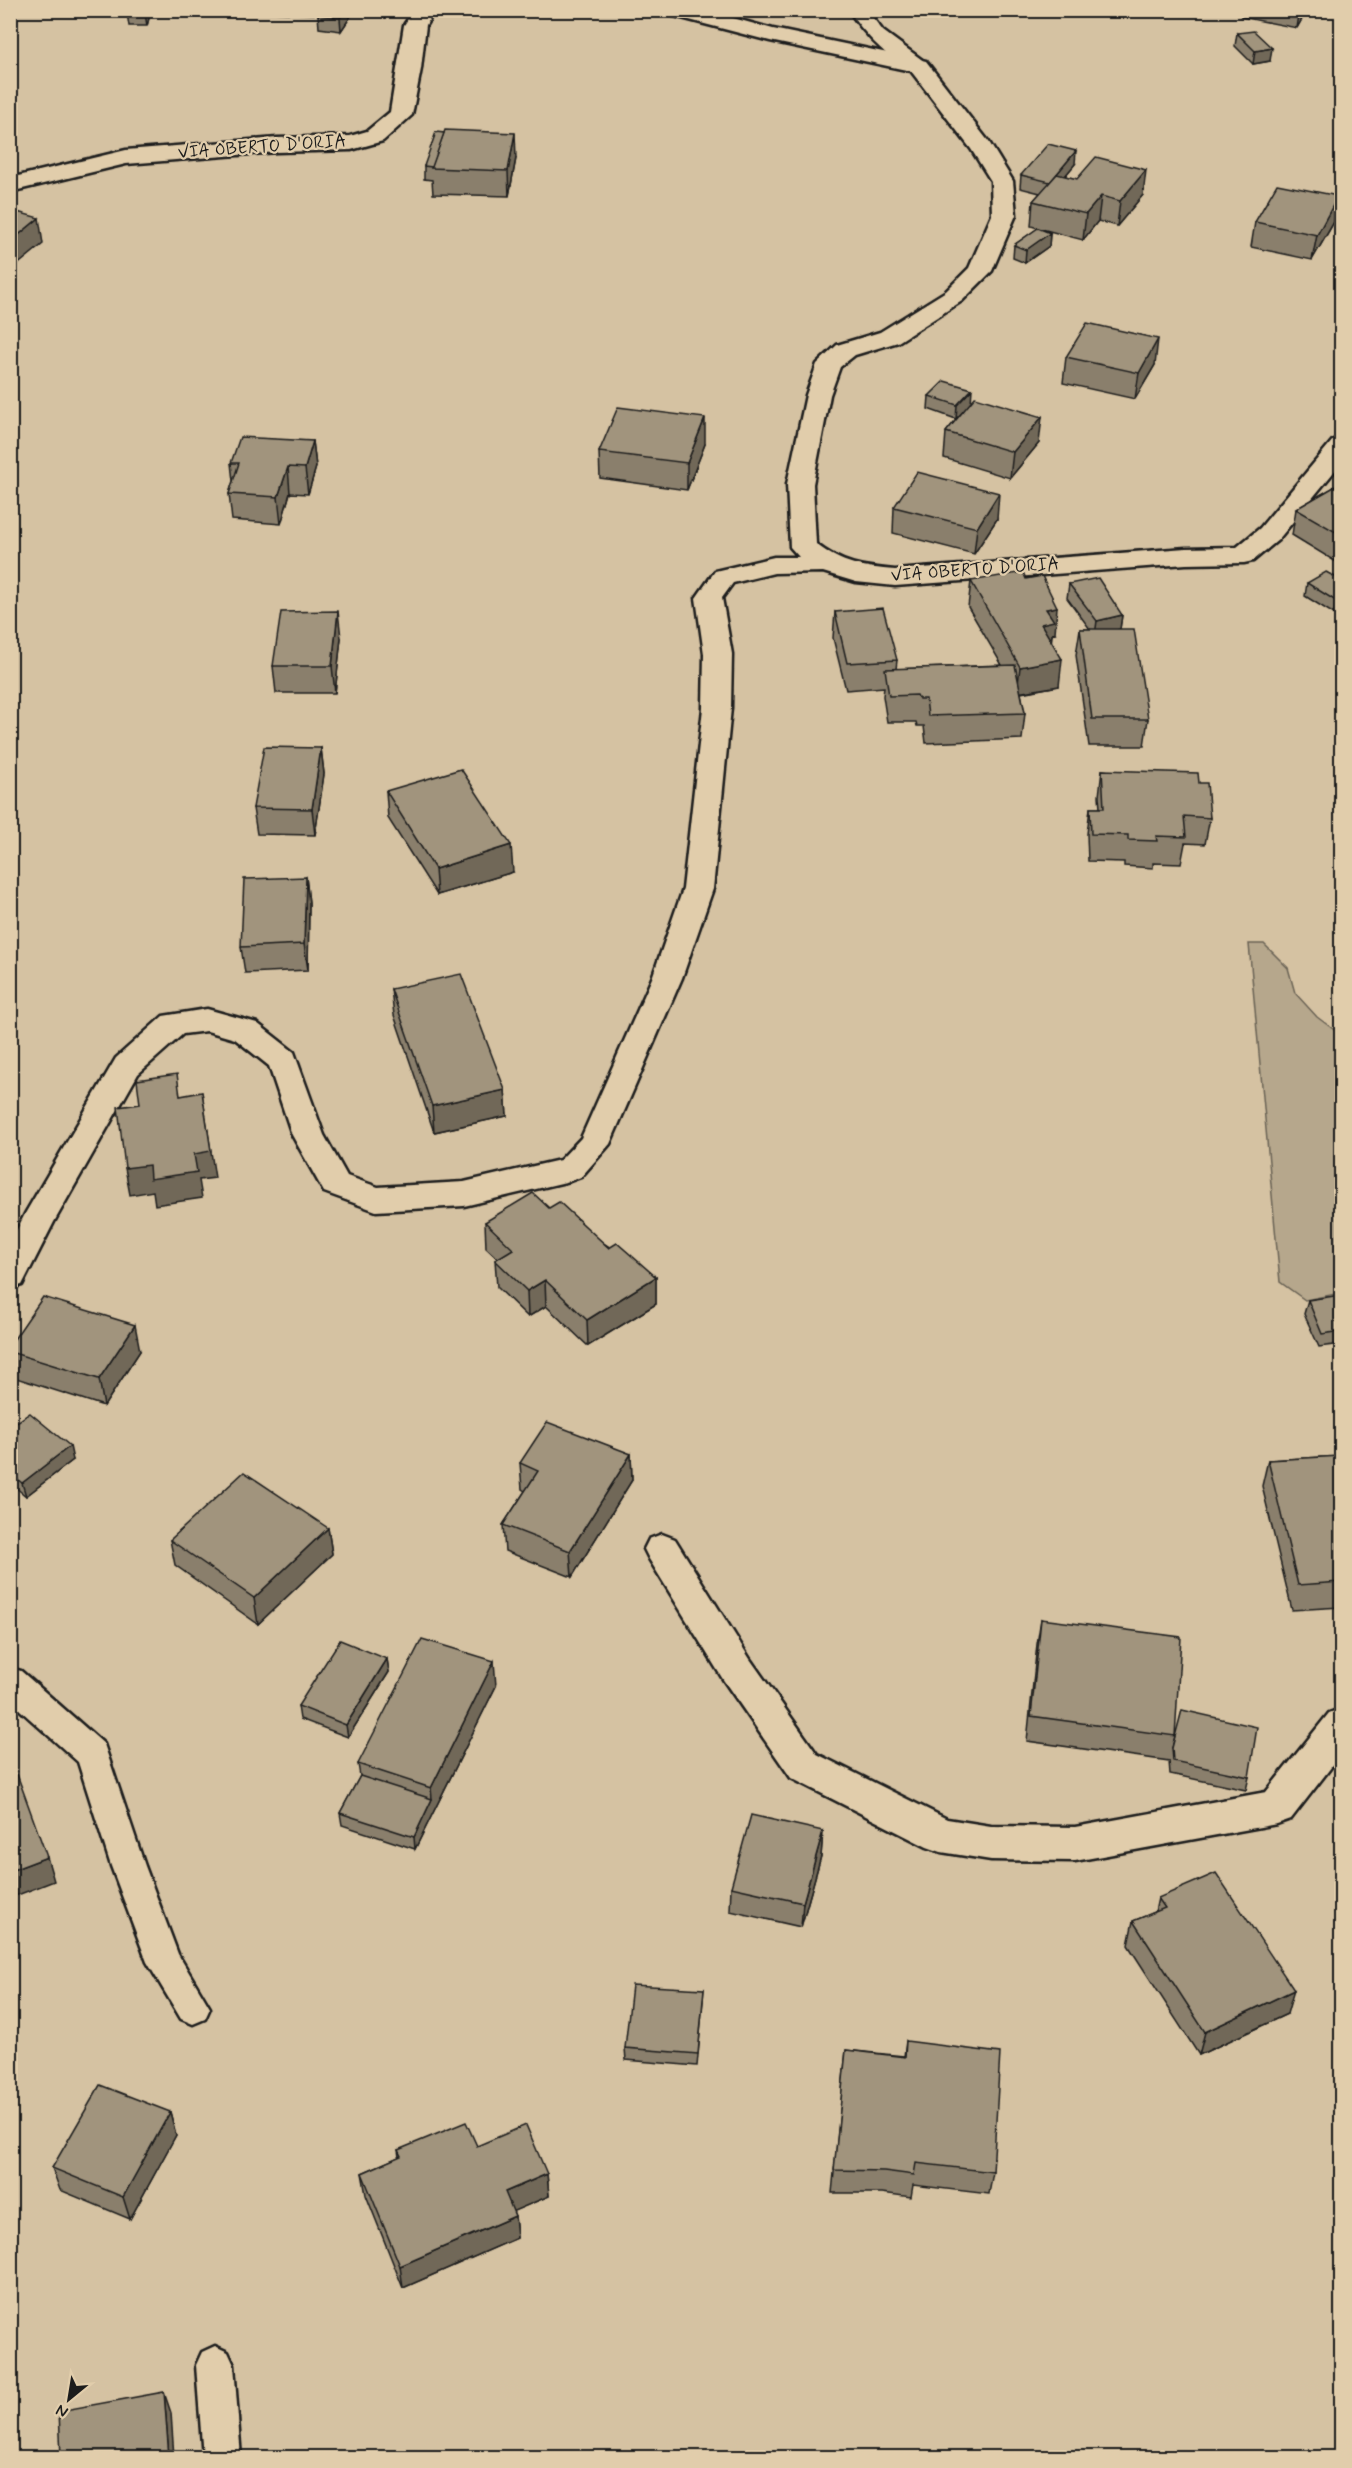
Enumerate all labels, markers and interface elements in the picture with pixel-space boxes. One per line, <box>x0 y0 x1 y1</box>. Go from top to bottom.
street label: VIA OBERTO D'ORIA <box>177 129 347 165</box>
street label: VIA OBERTO D'ORIA <box>890 552 1060 588</box>
north arrow <box>39 2369 99 2429</box>
text: N <box>52 2399 72 2422</box>

